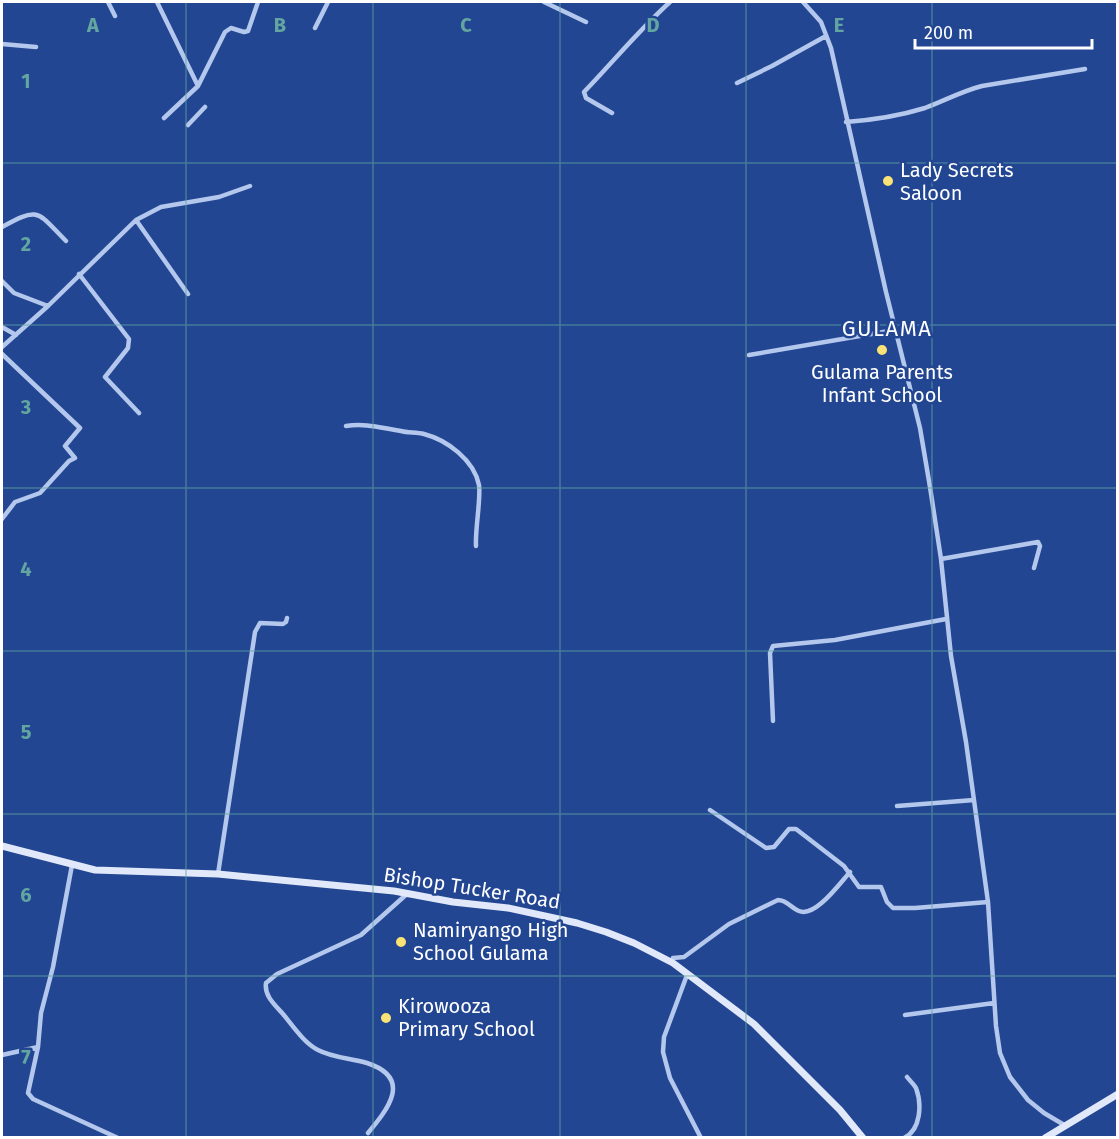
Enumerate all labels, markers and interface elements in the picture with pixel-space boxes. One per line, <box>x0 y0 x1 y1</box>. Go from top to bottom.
scale bar <box>915 12 1092 50</box>
text: A <box>86 13 100 37</box>
text: B <box>274 13 286 37</box>
text: C <box>460 13 472 37</box>
text: D <box>646 13 660 37</box>
text: E <box>834 13 844 37</box>
text: 200 m <box>924 22 973 44</box>
text: 1 <box>21 69 31 93</box>
place label: Lady Secrets Saloon <box>900 158 1014 205</box>
marker: Lady Secrets Saloon <box>881 174 895 188</box>
text: 2 <box>21 232 31 256</box>
district label: GULAMA <box>842 315 932 342</box>
marker: Gulama Parents Infant School <box>875 343 889 357</box>
place label: Gulama Parents Infant School <box>811 360 953 407</box>
text: 3 <box>20 395 31 419</box>
text: 4 <box>20 557 32 581</box>
text: 5 <box>21 720 32 744</box>
street label: Bishop Tucker Road <box>382 862 562 914</box>
text: 6 <box>20 883 32 907</box>
place label: Namiryango High School Gulama <box>413 918 569 965</box>
marker: Namiryango High School Gulama <box>394 935 408 949</box>
place label: Kirowooza Primary School <box>398 994 535 1041</box>
marker: Kirowooza Primary School <box>379 1011 393 1025</box>
text: 7 <box>21 1045 31 1069</box>

